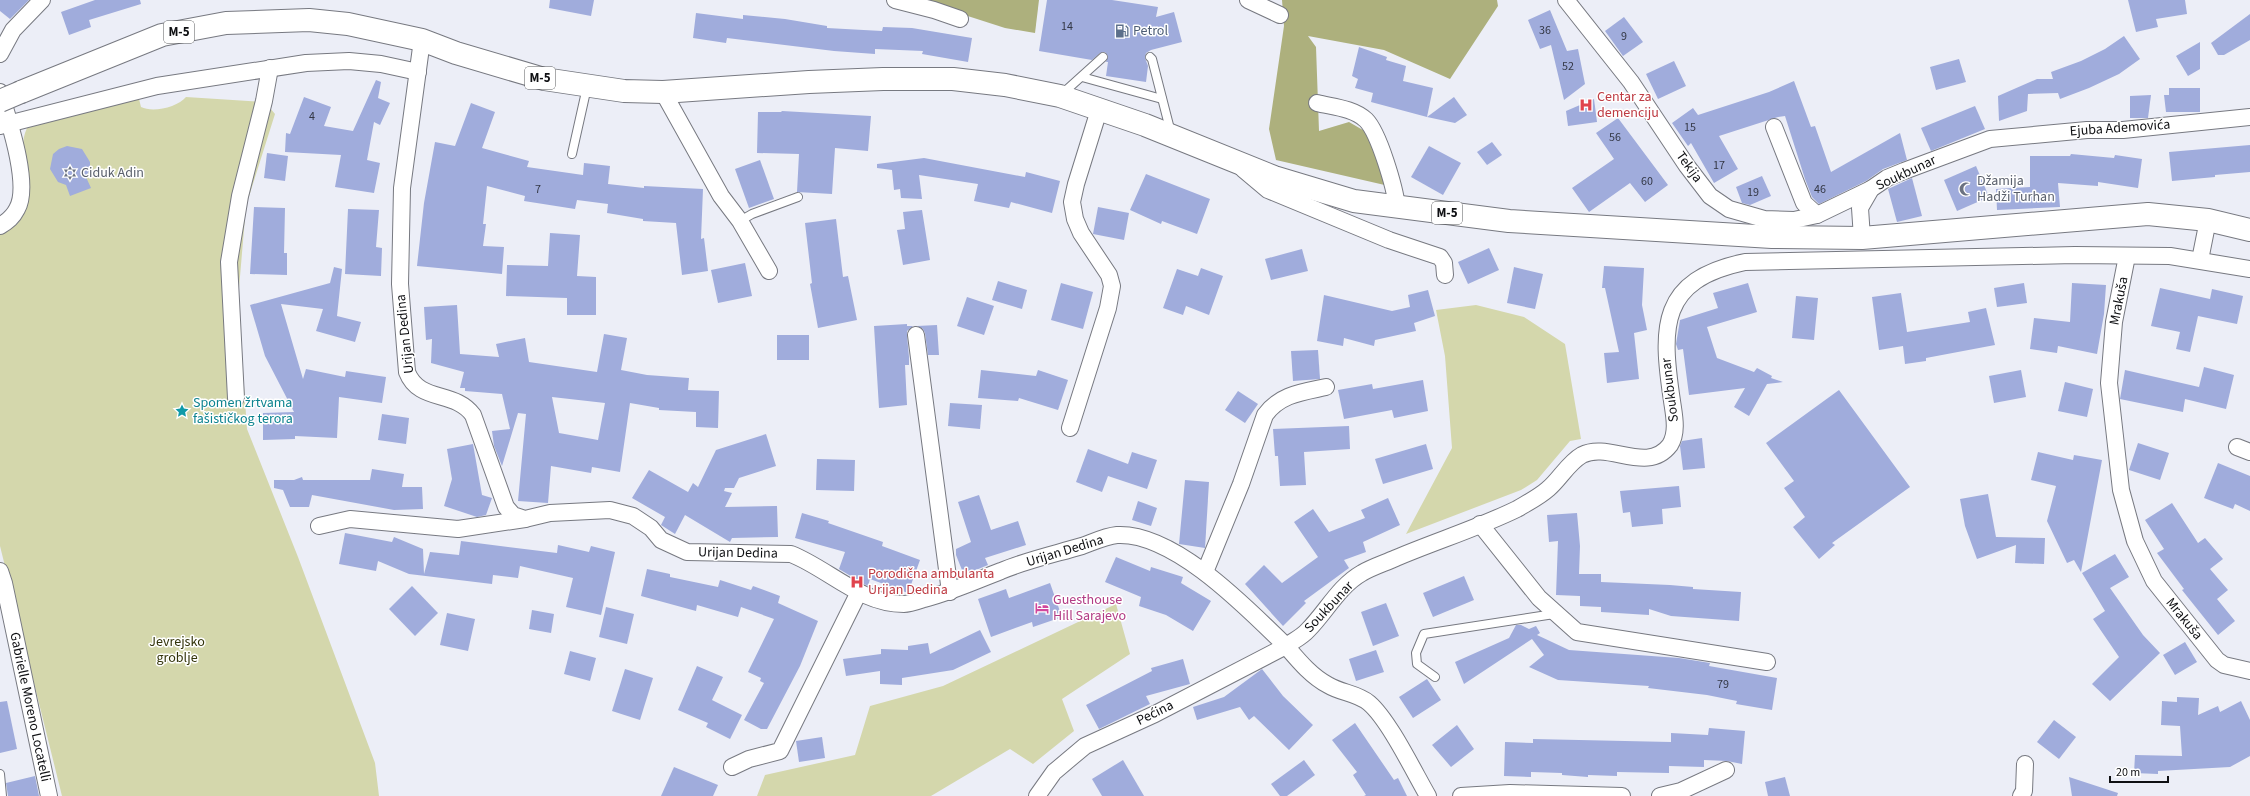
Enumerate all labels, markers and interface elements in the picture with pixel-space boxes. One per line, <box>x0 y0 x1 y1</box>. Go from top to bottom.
house number: 14 <box>1061 18 1073 35</box>
road number: M-5 <box>164 21 194 43</box>
place label: Petrol <box>1133 21 1168 41</box>
house number: 36 <box>1539 22 1551 39</box>
fuel station icon: Petrol <box>1114 23 1130 39</box>
house number: 9 <box>1621 28 1627 45</box>
house number: 52 <box>1562 58 1574 75</box>
road number: M-5 <box>525 67 555 89</box>
place label: Centar za demenciju <box>1597 87 1659 123</box>
hospital icon: Centar za demenciju <box>1578 97 1594 113</box>
house number: 4 <box>309 108 315 125</box>
street label: Ejuba Ademovića <box>2069 115 2171 141</box>
house number: 15 <box>1684 119 1696 136</box>
house number: 56 <box>1609 129 1621 146</box>
street label: Tekija <box>1671 147 1707 187</box>
street label: Soukbunar <box>1873 150 1940 196</box>
house number: 17 <box>1713 157 1725 174</box>
place label: Ciduk Adin <box>81 163 144 183</box>
synagogue icon: Ciduk Adin <box>62 165 78 181</box>
place label: Džamija Hadži Turhan <box>1977 171 2055 207</box>
house number: 60 <box>1641 173 1653 190</box>
house number: 7 <box>535 181 541 198</box>
house number: 46 <box>1814 181 1826 198</box>
mosque icon: Džamija Hadži Turhan <box>1958 181 1974 197</box>
house number: 19 <box>1747 184 1759 201</box>
road number: M-5 <box>1432 202 1462 224</box>
street label: Mrakuša <box>2105 275 2133 327</box>
street label: Urijan Dedina <box>391 293 419 375</box>
street label: Soukbunar <box>1656 357 1684 423</box>
place label: Spomen žrtvama fašističkog terora <box>193 393 293 429</box>
place icon: Spomen žrtvama fašističkog terora <box>174 403 190 419</box>
street label: Urijan Dedina <box>1024 530 1106 572</box>
street label: Urijan Dedina <box>698 542 778 564</box>
place label: Porodična ambulanta Urijan Dedina <box>868 564 994 600</box>
hospital icon: Porodična ambulanta Urijan Dedina <box>849 574 865 590</box>
street label: Soukbunar <box>1300 576 1358 637</box>
place label: Guesthouse Hill Sarajevo <box>1053 590 1126 626</box>
street label: Mrakuša <box>2161 594 2207 644</box>
hotel icon: Guesthouse Hill Sarajevo <box>1034 600 1050 616</box>
street label: Gabrielle Moreno Locatelli <box>4 630 56 784</box>
park label: Jevrejsko groblje <box>149 632 205 668</box>
house number: 79 <box>1717 676 1729 693</box>
street label: Pećina <box>1133 695 1177 731</box>
scale bar <box>2110 758 2168 784</box>
text: 20 m <box>2116 764 2140 781</box>

